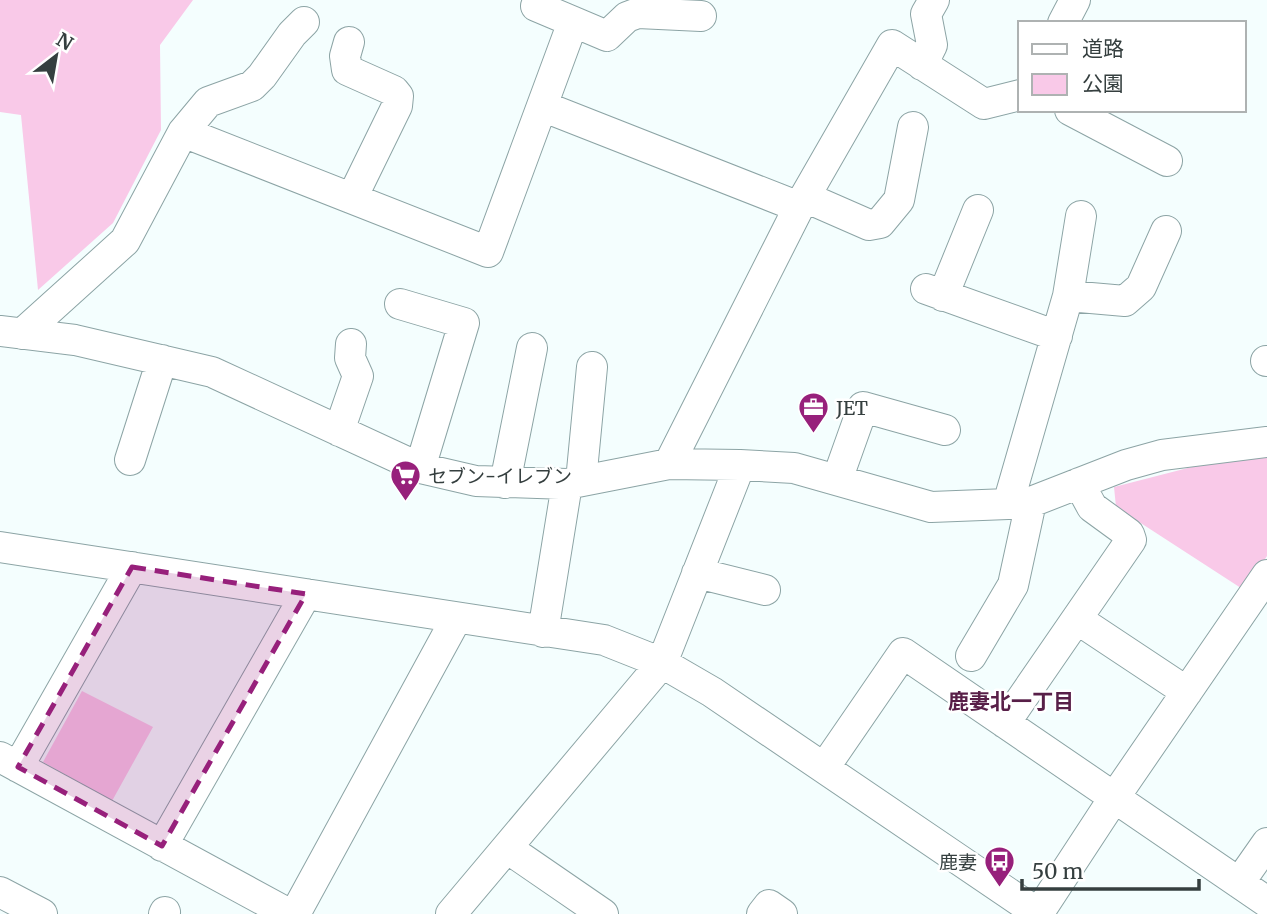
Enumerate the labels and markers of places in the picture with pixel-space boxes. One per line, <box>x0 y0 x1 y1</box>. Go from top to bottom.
office icon: JET <box>796 391 830 435</box>
place label: JET <box>835 396 868 420</box>
supermarket icon: セブン-イレブン <box>388 459 422 503</box>
place label: セブン-イレブン <box>428 464 572 488</box>
bus stop icon: 鹿妻 <box>983 845 1017 889</box>
place label: 鹿妻 <box>939 850 977 874</box>

